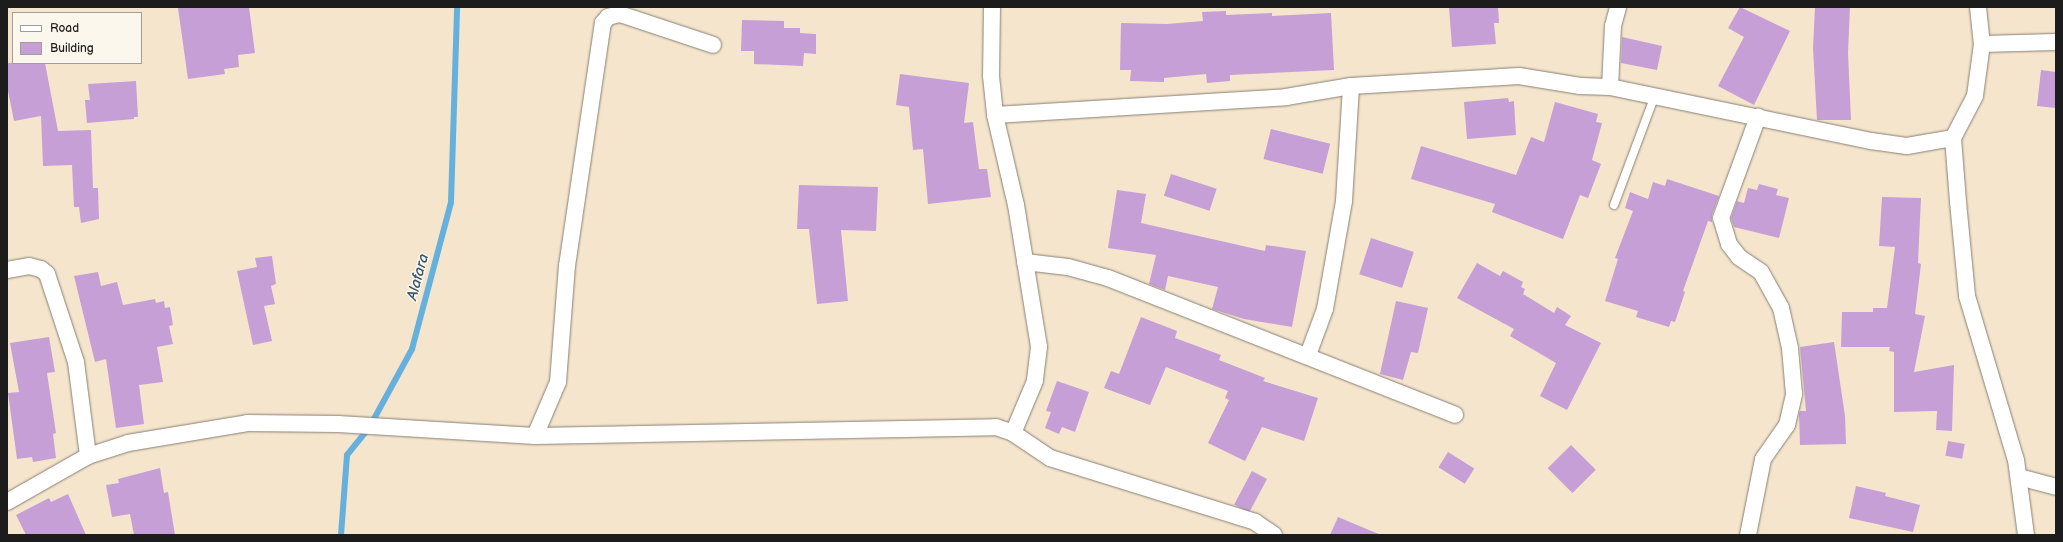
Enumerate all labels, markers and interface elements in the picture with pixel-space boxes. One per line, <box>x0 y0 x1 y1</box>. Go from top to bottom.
legend <box>12 12 142 64</box>
text: Road <box>50 21 79 36</box>
text: Building <box>50 41 94 56</box>
water label: Alafara <box>403 252 433 302</box>

